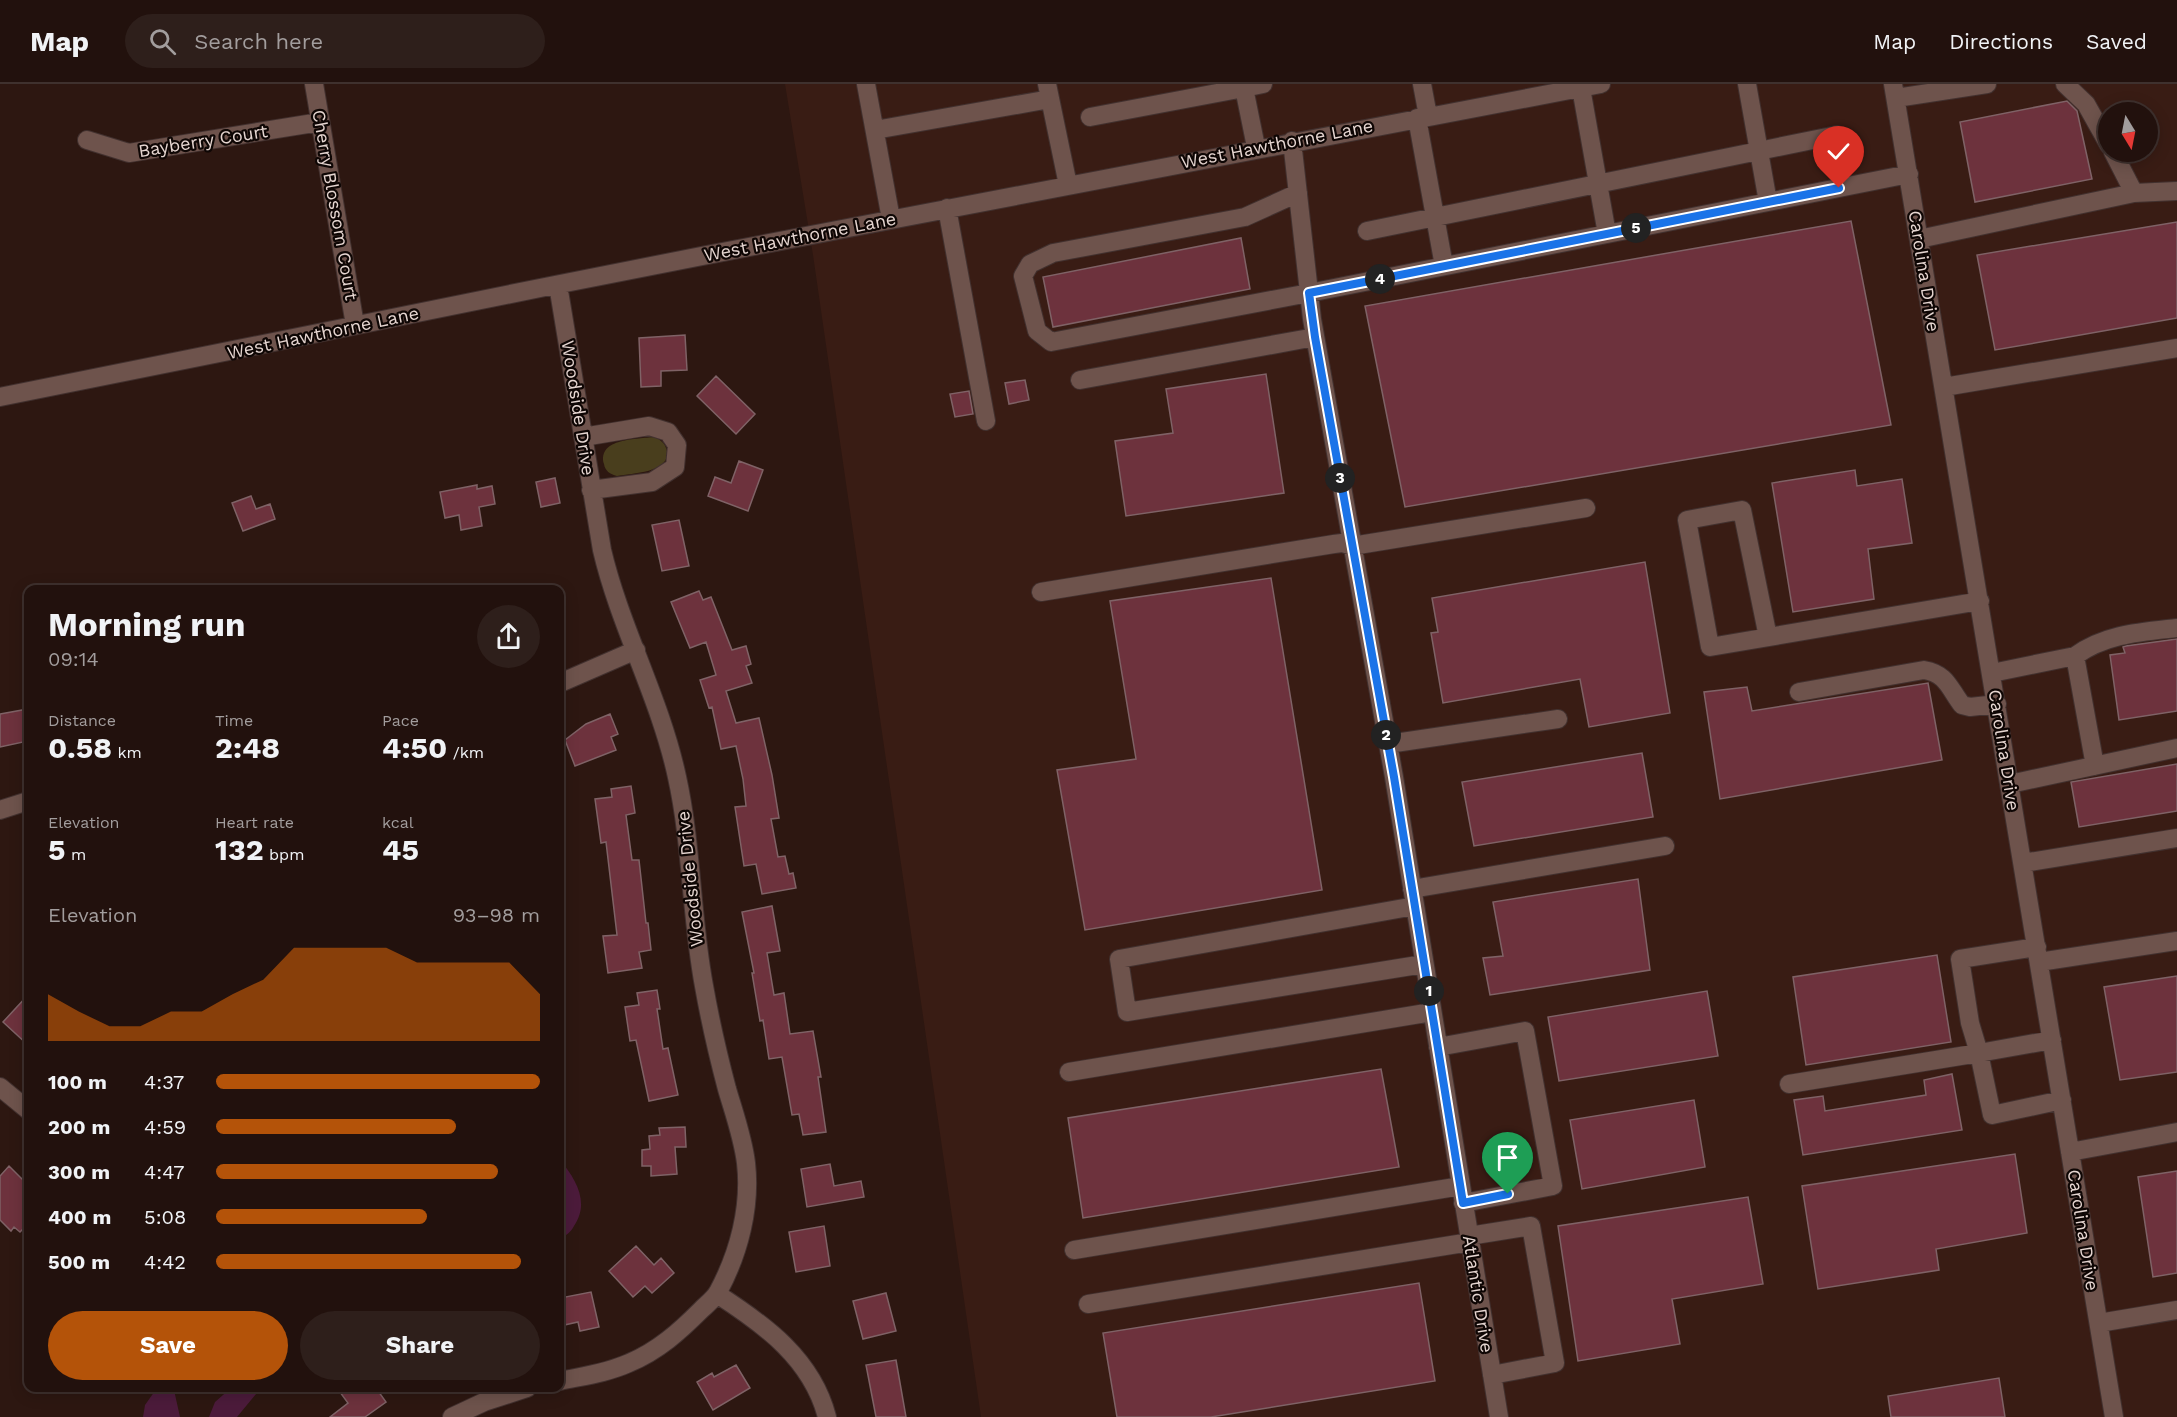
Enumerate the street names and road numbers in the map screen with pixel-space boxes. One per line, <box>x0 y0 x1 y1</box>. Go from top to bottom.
street label: Cherry Blossom Court <box>308 108 363 302</box>
street label: West Hawthorne Lane <box>1179 115 1375 172</box>
street label: Bayberry Court <box>137 120 270 161</box>
street label: West Hawthorne Lane <box>702 208 898 265</box>
street label: Carolina Drive <box>1905 209 1944 333</box>
street label: West Hawthorne Lane <box>225 302 421 363</box>
street label: Woodside Drive <box>557 339 600 477</box>
street label: Carolina Drive <box>1985 688 2024 812</box>
street label: Woodside Drive <box>672 810 707 948</box>
street label: Carolina Drive <box>2064 1168 2103 1292</box>
street label: Atlantic Drive <box>1459 1234 1498 1354</box>

